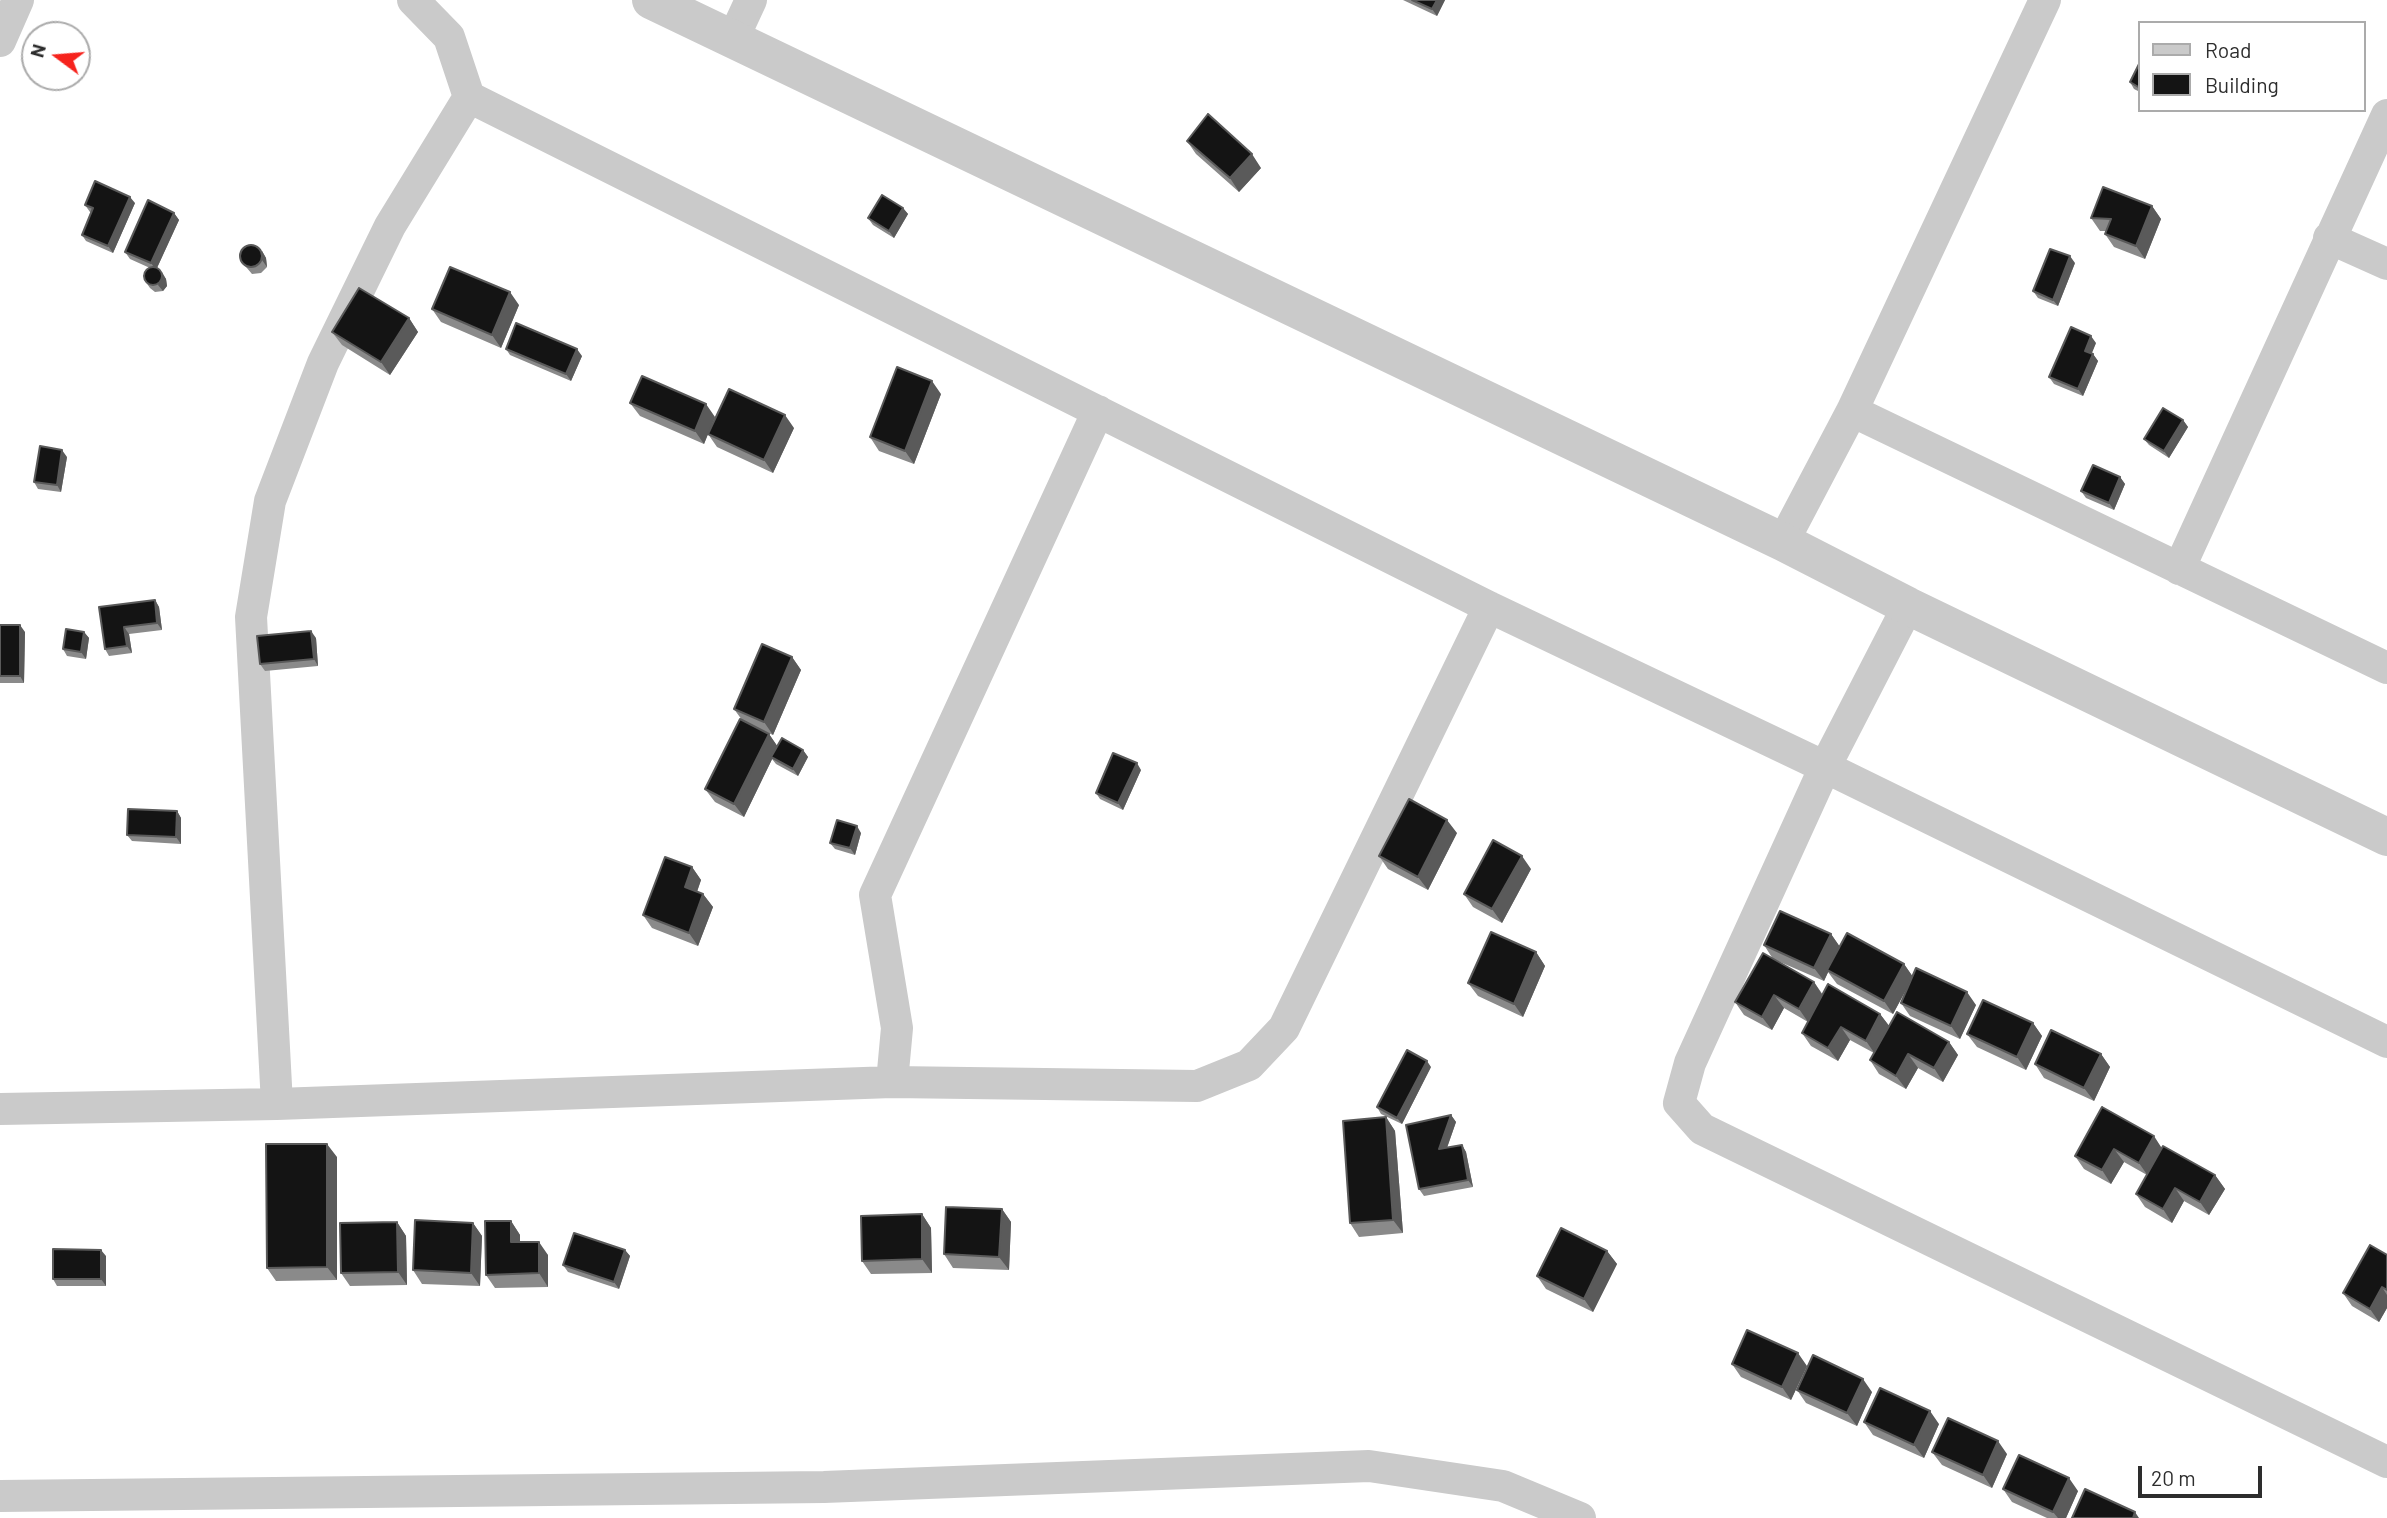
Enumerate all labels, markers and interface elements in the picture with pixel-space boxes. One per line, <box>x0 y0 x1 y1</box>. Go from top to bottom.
north arrow <box>21 21 91 91</box>
legend <box>2138 21 2366 112</box>
text: Road <box>2205 37 2251 62</box>
text: N <box>24 41 50 60</box>
text: Building <box>2205 72 2279 97</box>
scale bar <box>2142 1452 2266 1496</box>
text: 20 m <box>2151 1465 2196 1490</box>

